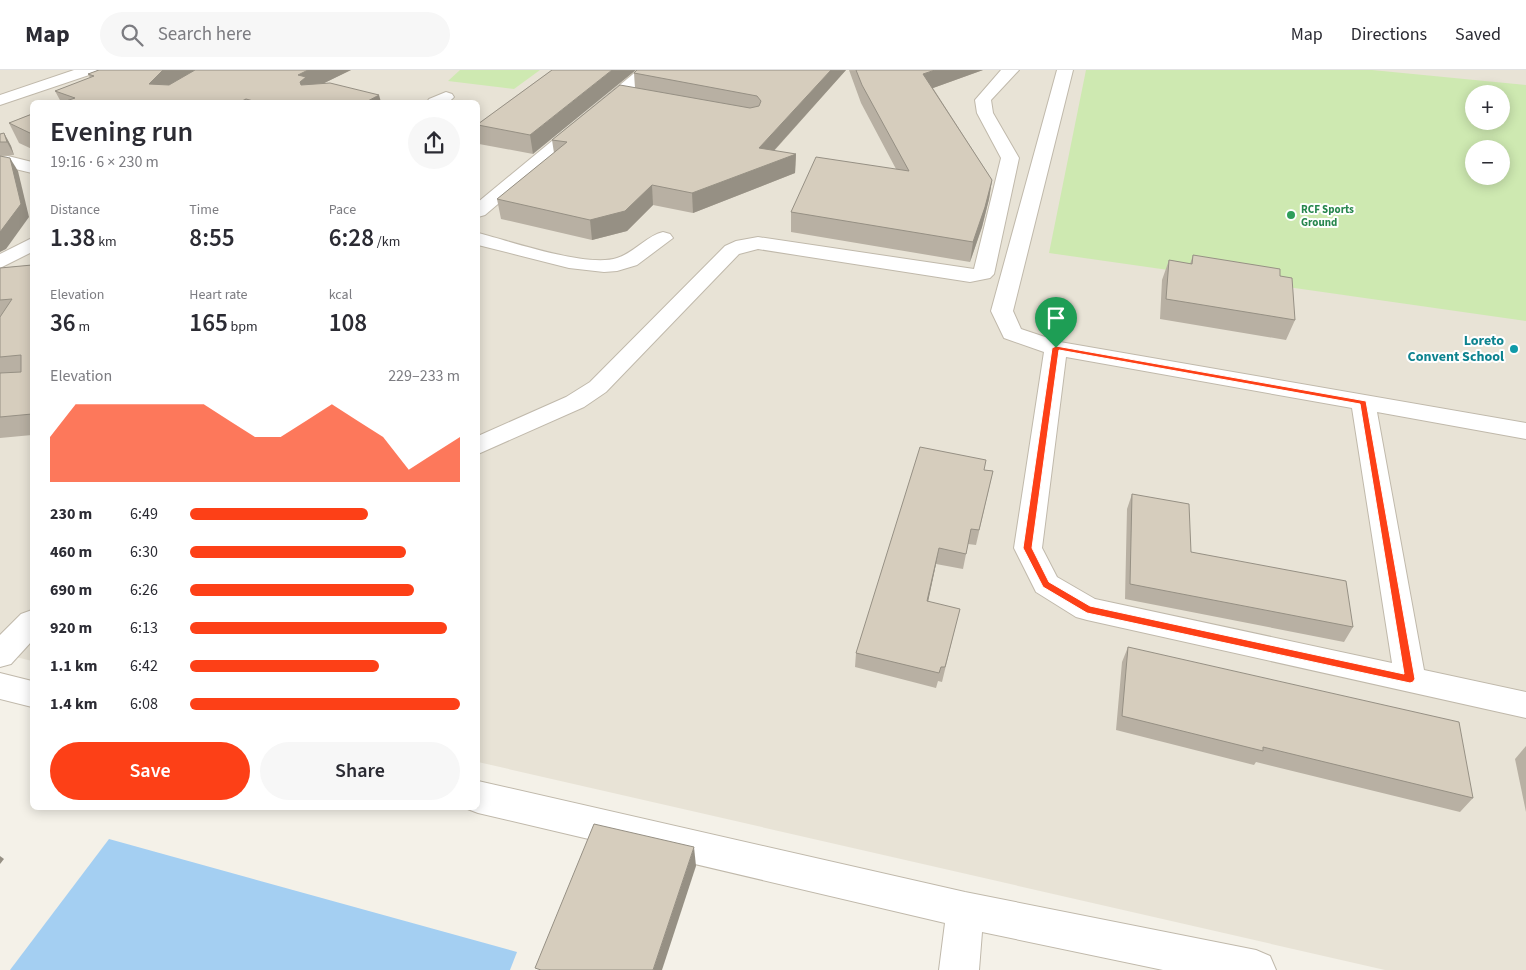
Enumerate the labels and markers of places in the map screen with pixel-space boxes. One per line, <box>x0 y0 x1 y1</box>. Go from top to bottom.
place label: RCF Sports Ground <box>1301 202 1354 230</box>
marker: RCF Sports Ground <box>1285 209 1297 221</box>
pin <box>1035 297 1077 348</box>
place label: Loreto Convent School <box>1408 331 1504 367</box>
marker: Loreto Convent School <box>1508 343 1520 355</box>

